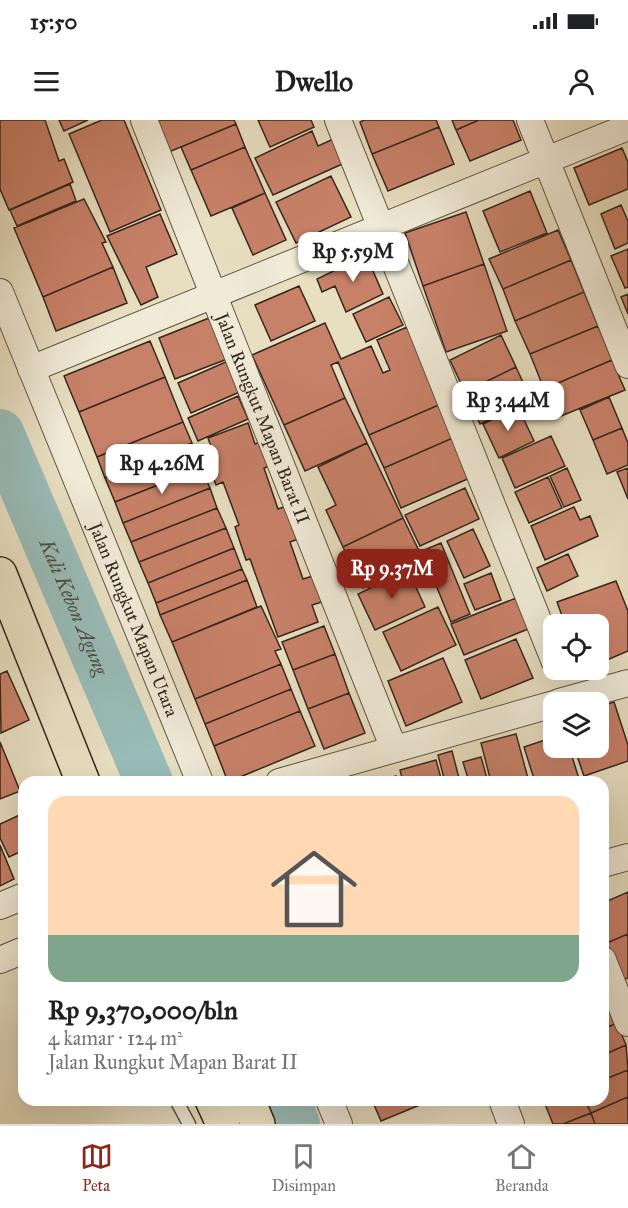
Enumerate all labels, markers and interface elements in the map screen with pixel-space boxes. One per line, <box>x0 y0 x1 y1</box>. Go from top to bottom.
text: 15:50 <box>30 8 77 35</box>
icon: menu <box>30 65 63 98</box>
text: Dwello <box>275 65 353 98</box>
icon: person <box>565 65 598 98</box>
pin: Rp 5.59M <box>291 232 415 283</box>
text: Rp 5.59M <box>312 239 394 263</box>
street label: Jalan Rungkut Mapan Barat II <box>209 308 314 527</box>
pin: Rp 3.44M <box>446 381 570 432</box>
text: Rp 3.44M <box>466 388 550 412</box>
pin: Rp 4.26M <box>100 444 224 495</box>
text: Rp 4.26M <box>120 451 204 475</box>
street label: Jalan Rungkut Mapan Utara <box>83 518 183 720</box>
water label: Kali Kebon Agung <box>34 534 114 680</box>
pin: Rp 9.37M <box>330 549 454 600</box>
text: Rp 9.37M <box>351 556 433 580</box>
map controls <box>543 614 609 758</box>
button: locate <box>543 614 609 680</box>
button: layers <box>543 692 609 758</box>
icon: home <box>260 835 368 943</box>
text: Rp 9,370,000/bln <box>48 994 238 1026</box>
text: 4 kamar · 124 m² <box>48 1026 183 1050</box>
text: Jalan Rungkut Mapan Barat II <box>48 1050 298 1074</box>
tab: Peta <box>80 1140 113 1195</box>
tab: Disimpan <box>272 1140 336 1195</box>
tab: Beranda <box>495 1140 548 1195</box>

